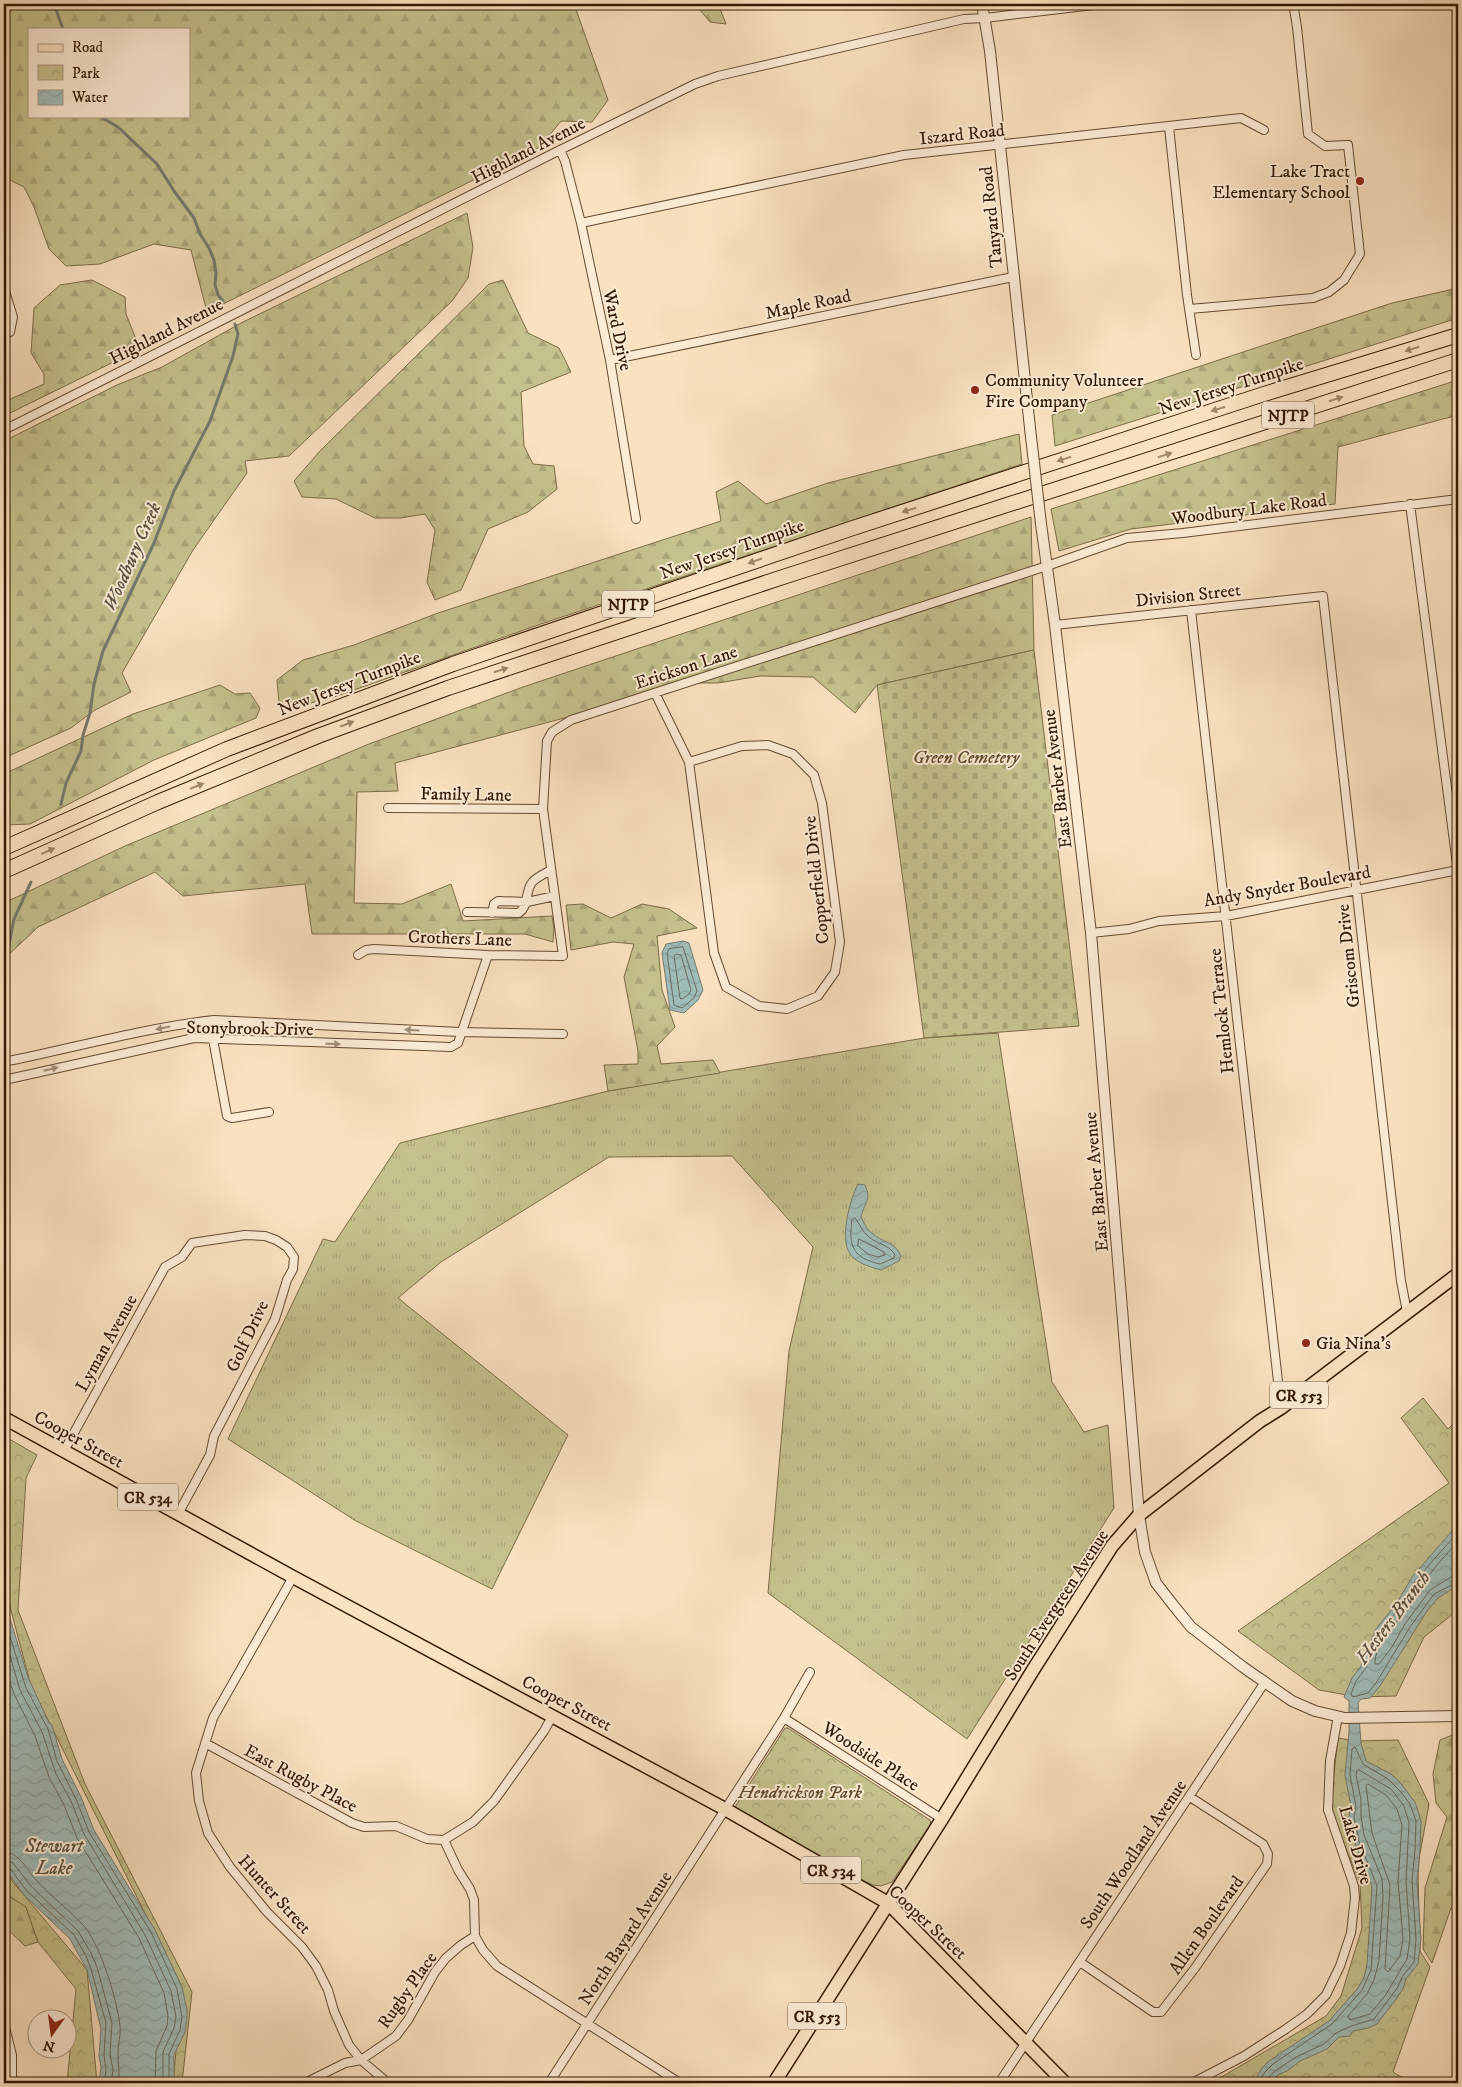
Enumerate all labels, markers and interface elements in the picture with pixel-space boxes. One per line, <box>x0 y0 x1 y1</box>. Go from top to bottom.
legend <box>28 28 190 118</box>
text: Road <box>72 38 104 57</box>
text: Park <box>72 64 101 83</box>
text: Water <box>71 88 108 107</box>
street label: Highland Avenue <box>468 113 589 189</box>
street label: Iszard Road <box>918 120 1006 150</box>
place label: Lake Tract Elementary School <box>1212 161 1351 204</box>
street label: Tanyard Road <box>976 165 1008 269</box>
marker: Lake Tract Elementary School <box>1354 175 1366 187</box>
street label: Maple Road <box>763 285 853 325</box>
street label: Ward Drive <box>597 287 636 373</box>
street label: Highland Avenue <box>106 294 227 370</box>
one-way arrow <box>1404 346 1419 353</box>
street label: New Jersey Turnpike <box>1156 353 1307 421</box>
place label: Community Volunteer Fire Company <box>985 370 1144 413</box>
marker: Community Volunteer Fire Company <box>969 384 981 396</box>
one-way arrow <box>1328 395 1343 403</box>
road number: NJTP <box>1262 402 1314 428</box>
one-way arrow <box>1210 405 1225 413</box>
one-way arrow <box>1157 451 1172 458</box>
one-way arrow <box>1056 456 1071 464</box>
street label: Woodbury Lake Road <box>1169 490 1328 531</box>
water label: Woodbury Creek <box>98 499 166 614</box>
one-way arrow <box>901 506 916 514</box>
street label: New Jersey Turnpike <box>657 515 807 585</box>
one-way arrow <box>747 557 762 565</box>
street label: Division Street <box>1134 579 1242 612</box>
road number: NJTP <box>602 590 654 618</box>
street label: Erickson Lane <box>632 641 740 695</box>
street label: New Jersey Turnpike <box>275 647 424 721</box>
one-way arrow <box>493 666 508 674</box>
street label: East Barber Avenue <box>1039 708 1077 850</box>
one-way arrow <box>340 720 355 728</box>
park label: Green Cemetery <box>913 747 1020 769</box>
one-way arrow <box>190 782 205 790</box>
street label: Family Lane <box>420 783 512 807</box>
street label: Copperfield Drive <box>799 815 835 945</box>
one-way arrow <box>41 847 55 855</box>
street label: Andy Snyder Boulevard <box>1202 861 1372 912</box>
street label: Griscom Drive <box>1333 903 1365 1009</box>
street label: Crothers Lane <box>408 926 512 952</box>
street label: Hemlock Terrace <box>1204 947 1240 1075</box>
street label: Stonybrook Drive <box>186 1017 314 1041</box>
one-way arrow <box>154 1024 170 1032</box>
one-way arrow <box>403 1026 419 1034</box>
one-way arrow <box>325 1041 341 1049</box>
one-way arrow <box>44 1065 59 1073</box>
street label: East Barber Avenue <box>1080 1111 1114 1253</box>
street label: Lyman Avenue <box>71 1291 143 1396</box>
street label: Golf Drive <box>222 1297 274 1376</box>
place label: Gia Nina's <box>1316 1333 1391 1355</box>
marker: Gia Nina's <box>1300 1337 1312 1349</box>
road number: CR 553 <box>1270 1382 1328 1408</box>
street label: Cooper Street <box>30 1406 127 1474</box>
road number: CR 534 <box>118 1484 178 1510</box>
street label: South Evergreen Avenue <box>1000 1526 1114 1685</box>
water label: Hesters Branch <box>1350 1567 1436 1670</box>
street label: Cooper Street <box>518 1671 616 1737</box>
street label: Woodside Place <box>817 1717 923 1796</box>
street label: East Rugby Place <box>240 1740 361 1818</box>
street label: South Woodland Avenue <box>1076 1776 1192 1933</box>
park label: Hendrickson Park <box>737 1782 862 1804</box>
street label: Lake Drive <box>1333 1803 1377 1887</box>
water label: Stewart Lake <box>24 1835 84 1880</box>
street label: Hunter Street <box>233 1850 316 1939</box>
road number: CR 534 <box>801 1856 861 1884</box>
street label: North Bayard Avenue <box>574 1867 677 2010</box>
street label: Allen Boulevard <box>1165 1872 1249 1979</box>
street label: Cooper Street <box>884 1881 971 1965</box>
street label: Rugby Place <box>373 1948 442 2033</box>
road number: CR 553 <box>788 2002 846 2030</box>
north arrow <box>28 2010 78 2060</box>
text: N <box>41 2035 57 2056</box>

